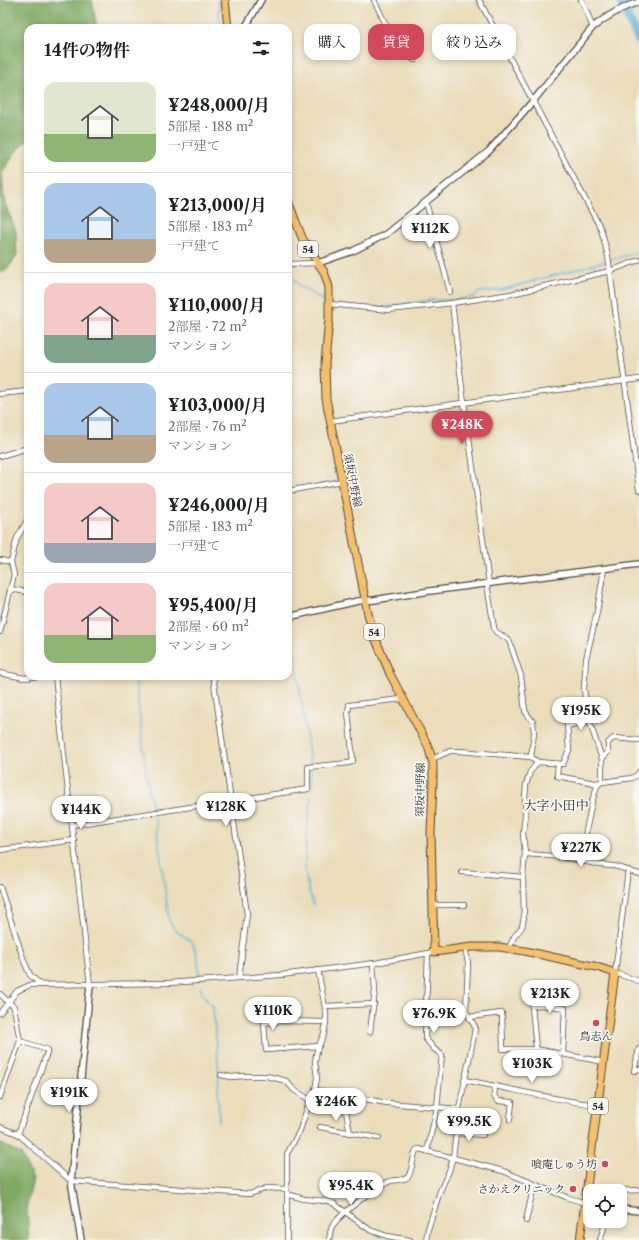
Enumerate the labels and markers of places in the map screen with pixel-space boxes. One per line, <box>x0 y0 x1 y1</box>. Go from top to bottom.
pin: ¥112K <box>402 215 458 249</box>
pin: ¥248K <box>434 411 490 445</box>
pin: ¥195K <box>553 697 609 731</box>
pin: ¥128K <box>198 793 254 827</box>
pin: ¥144K <box>53 796 109 830</box>
pin: ¥227K <box>553 834 609 868</box>
pin: ¥213K <box>522 980 578 1014</box>
pin: ¥110K <box>245 997 301 1031</box>
pin: ¥76.9K <box>401 1000 467 1034</box>
marker: 鳥志ん <box>591 1018 601 1028</box>
place label: 鳥志ん <box>580 1029 613 1043</box>
pin: ¥103K <box>504 1050 560 1084</box>
pin: ¥191K <box>41 1079 97 1113</box>
pin: ¥246K <box>308 1088 364 1122</box>
pin: ¥99.5K <box>436 1108 502 1142</box>
place label: 喰庵しゅう坊 <box>531 1157 597 1171</box>
marker: 喰庵しゅう坊 <box>600 1159 610 1169</box>
pin: ¥95.4K <box>318 1172 384 1206</box>
place label: さかえクリニック <box>478 1182 565 1196</box>
marker: さかえクリニック <box>568 1184 578 1194</box>

